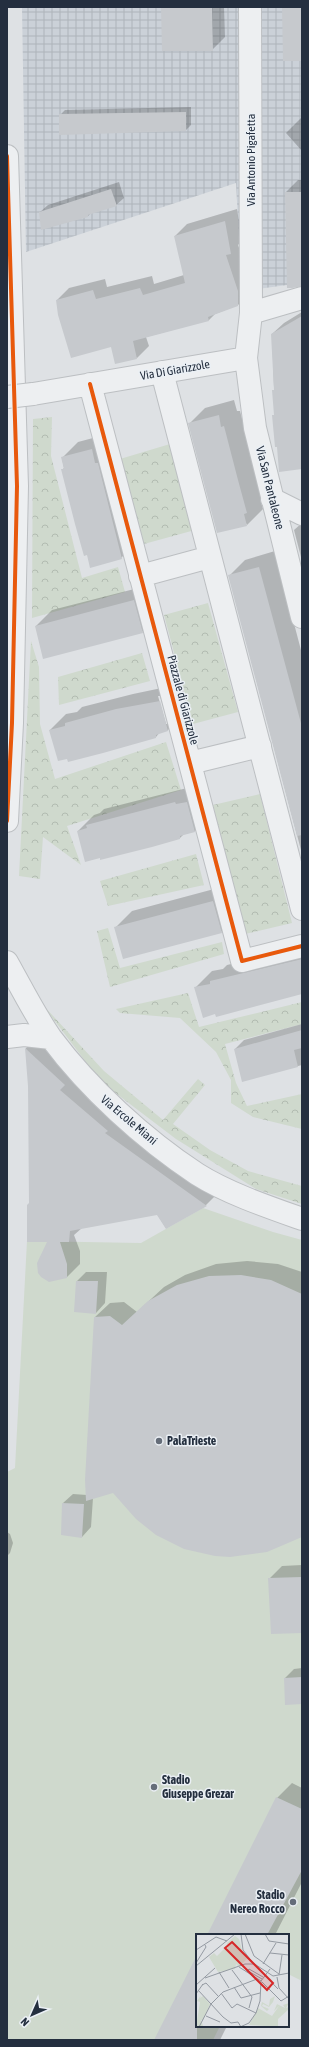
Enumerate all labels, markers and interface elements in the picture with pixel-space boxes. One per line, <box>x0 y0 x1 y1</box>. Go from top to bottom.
street label: Via Antonio Pigafetta <box>244 114 258 206</box>
street label: Via Di Giarizzole <box>139 357 211 383</box>
street label: Via San Pantaleone <box>253 445 287 531</box>
street label: Piazzale di Giarizzole <box>164 654 202 746</box>
street label: Via Ercole Miani <box>98 1092 160 1148</box>
place label: PalaTrieste <box>167 1434 217 1448</box>
marker: PalaTrieste <box>154 1436 164 1446</box>
place label: Stadio Giuseppe Grezar <box>162 1773 234 1801</box>
marker: Stadio Giuseppe Grezar <box>149 1782 159 1792</box>
place label: Stadio Nereo Rocco <box>230 1888 285 1916</box>
marker: Stadio Nereo Rocco <box>288 1897 298 1907</box>
inset map <box>196 1934 289 2027</box>
north arrow <box>12 1995 52 2035</box>
text: N <box>18 2016 31 2029</box>

